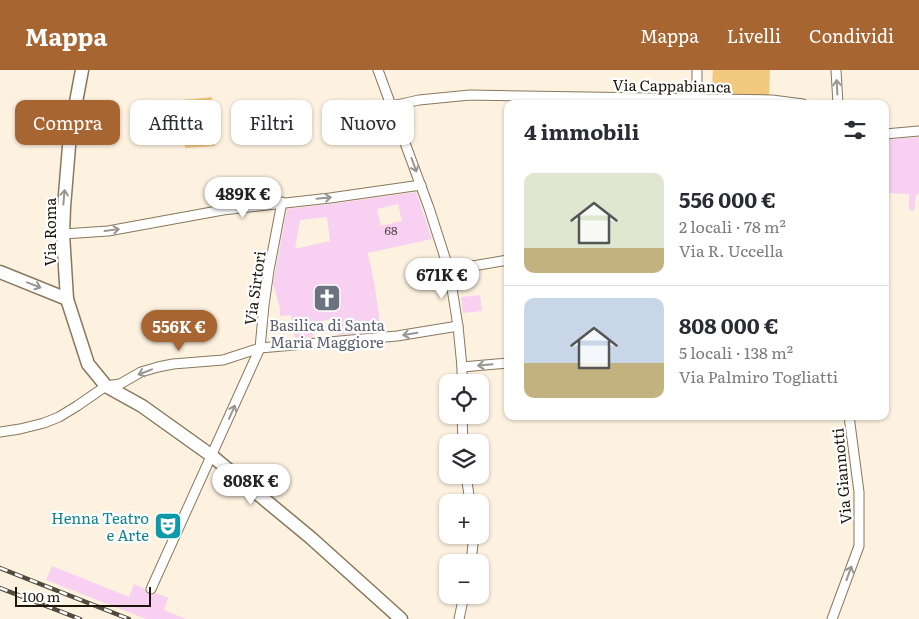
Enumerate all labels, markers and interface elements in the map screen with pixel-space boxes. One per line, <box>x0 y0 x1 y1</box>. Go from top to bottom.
text: Mappa <box>25 18 107 53</box>
text: Mappa <box>640 22 699 49</box>
text: Livelli <box>727 22 781 49</box>
text: Condividi <box>809 22 894 49</box>
street label: Via Cappabianca <box>612 72 732 98</box>
one-way arrow <box>832 79 842 96</box>
chip: Compra <box>15 100 120 145</box>
chip: Affitta <box>130 100 221 145</box>
chip: Filtri <box>231 100 312 145</box>
chip: Nuovo <box>322 100 414 145</box>
text: 4 immobili <box>524 115 639 146</box>
icon: filters <box>841 116 869 144</box>
one-way arrow <box>410 157 419 172</box>
pin: 489K € <box>202 176 284 219</box>
text: 489K € <box>215 181 271 205</box>
text: 556 000 € <box>679 183 776 214</box>
one-way arrow <box>60 190 69 206</box>
one-way arrow <box>316 193 332 203</box>
icon: home <box>564 193 624 253</box>
street label: Via Roma <box>38 197 61 266</box>
text: 2 locali · 78 m² <box>679 214 786 238</box>
house number: 68 <box>384 221 398 239</box>
one-way arrow <box>104 225 120 235</box>
text: Via R. Uccella <box>679 238 783 262</box>
street label: Via Sirtori <box>237 249 271 327</box>
pin: 671K € <box>401 258 483 300</box>
text: 671K € <box>416 262 468 286</box>
one-way arrow <box>26 281 41 290</box>
church icon: Basilica di Santa Maria Maggiore <box>312 283 342 313</box>
text: 808 000 € <box>679 309 779 340</box>
pin: 556K € <box>138 310 220 352</box>
place label: Basilica di Santa Maria Maggiore <box>269 313 386 353</box>
text: 556K € <box>152 314 206 338</box>
icon: home <box>564 318 624 378</box>
one-way arrow <box>402 329 418 339</box>
text: 5 locali · 138 m² <box>679 340 793 364</box>
one-way arrow <box>477 360 493 370</box>
text: Via Palmiro Togliatti <box>679 364 838 388</box>
one-way arrow <box>137 368 152 377</box>
map controls <box>439 374 489 604</box>
button: locate <box>439 374 489 424</box>
one-way arrow <box>227 405 237 420</box>
street label: Via Giannotti <box>825 427 857 525</box>
button: layers <box>439 434 489 484</box>
pin: 808K € <box>210 464 292 506</box>
text: 808K € <box>223 468 279 492</box>
button: + <box>439 494 489 544</box>
place label: Henna Teatro e Arte <box>51 506 149 546</box>
theatre icon: Henna Teatro e Arte <box>153 511 183 541</box>
button: − <box>439 554 489 604</box>
one-way arrow <box>845 566 854 582</box>
scale bar <box>15 584 151 607</box>
text: 100 m <box>22 586 60 606</box>

